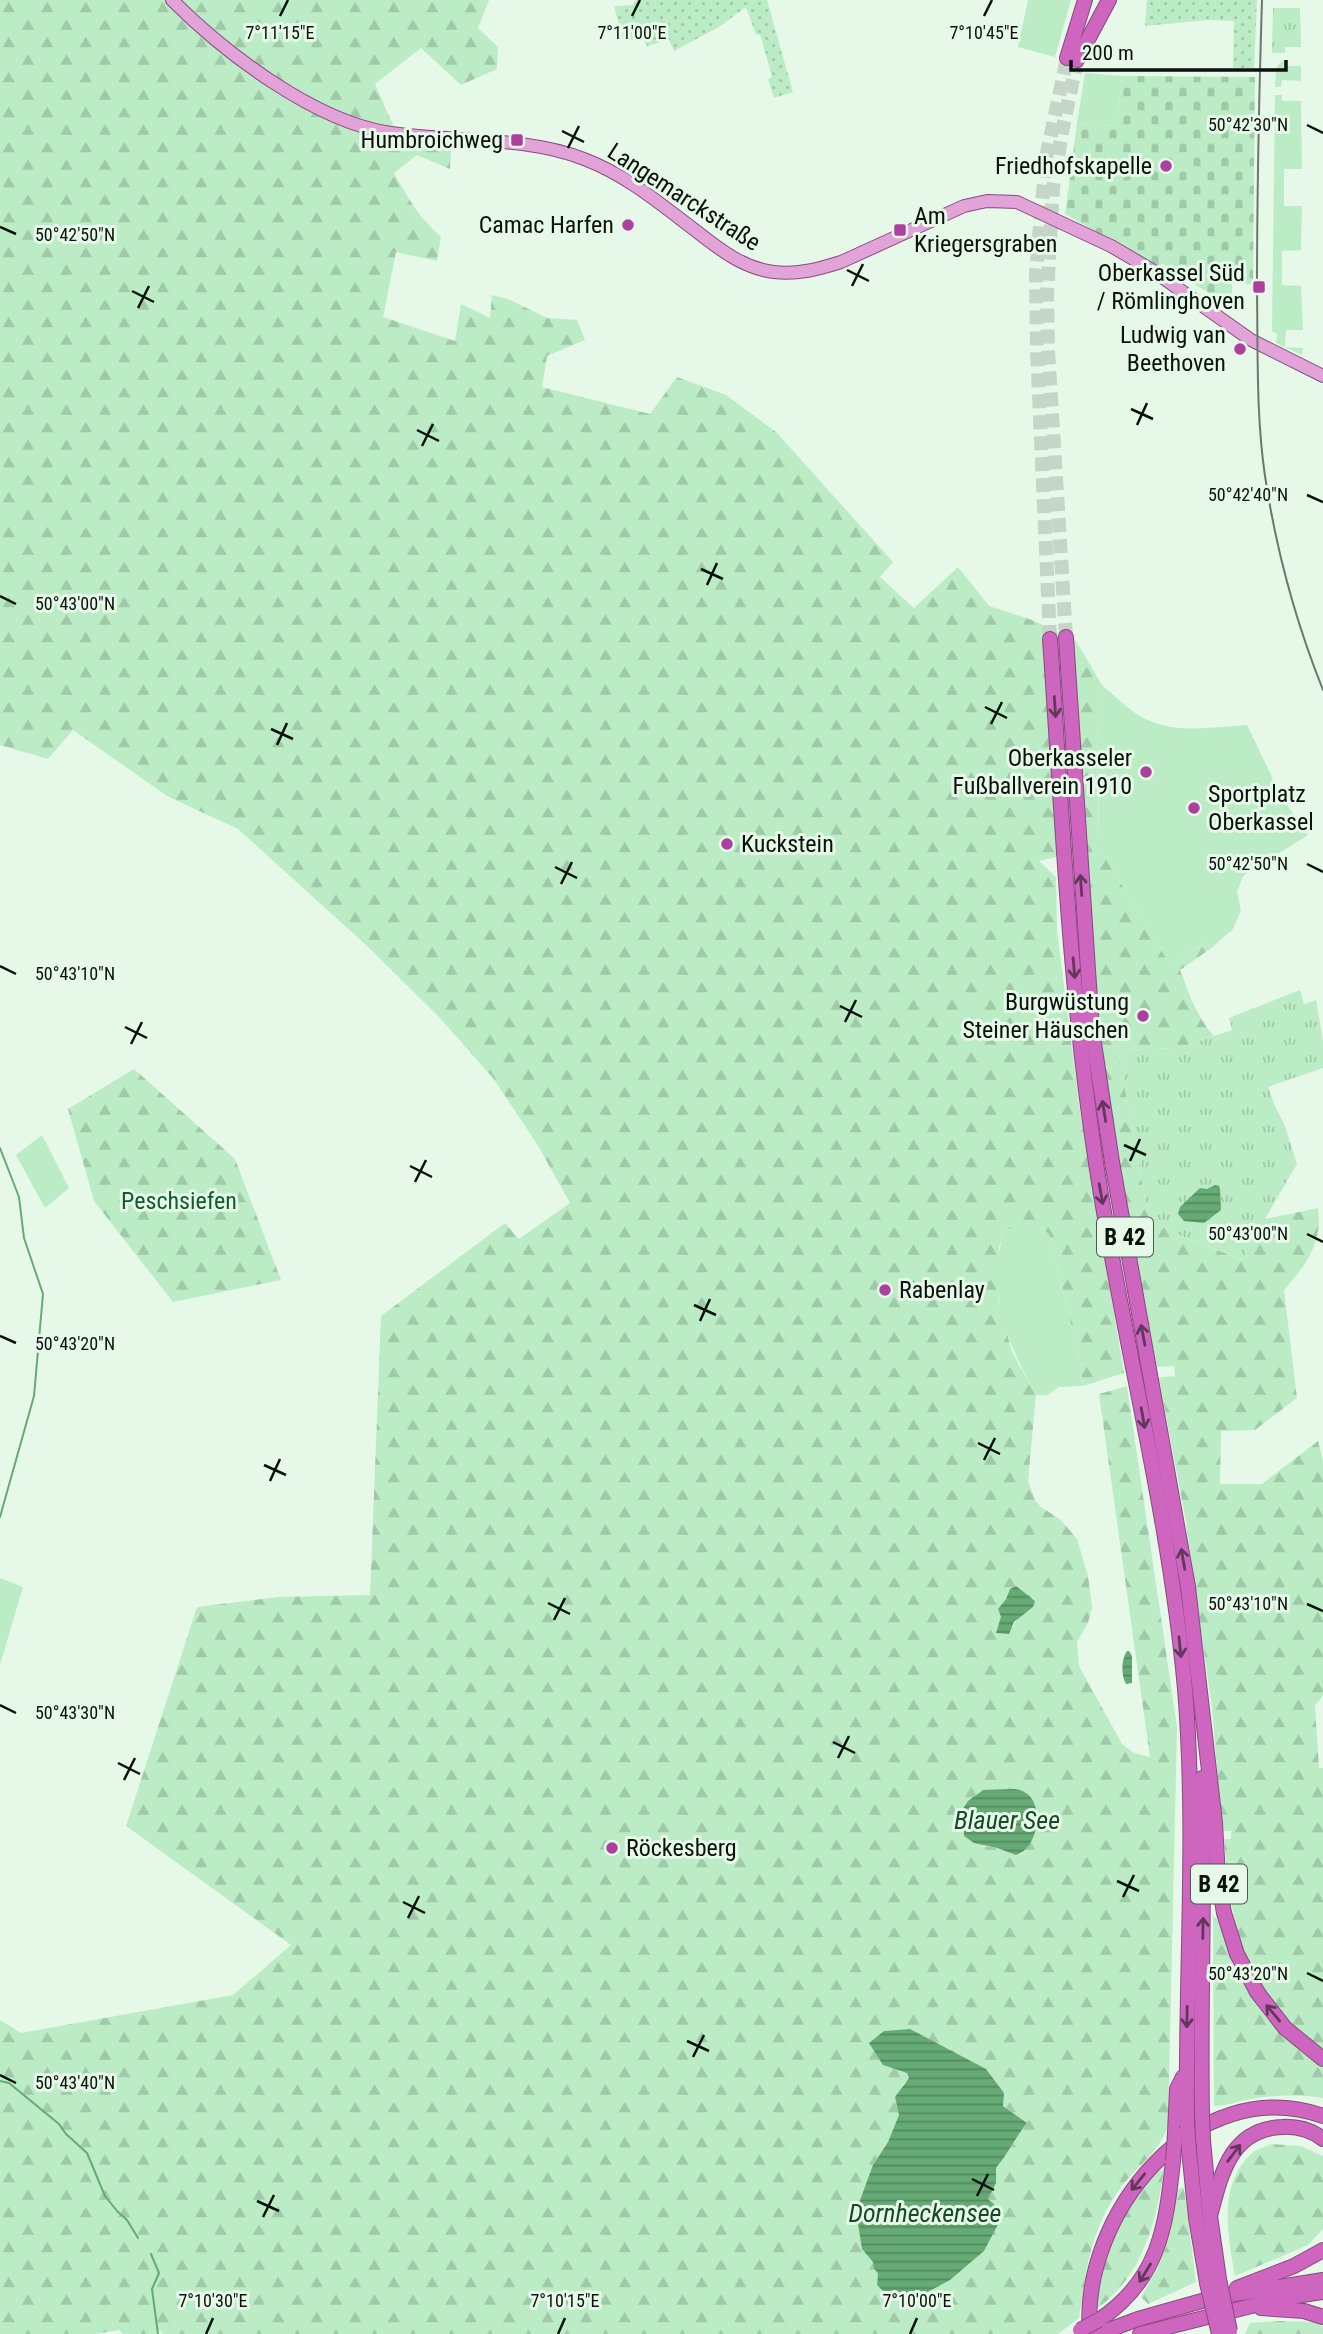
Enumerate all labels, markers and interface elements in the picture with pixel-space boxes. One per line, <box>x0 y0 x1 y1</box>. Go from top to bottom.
text: 7°11'15"E <box>245 22 315 43</box>
text: 7°11'00"E <box>597 22 667 43</box>
text: 7°10'45"E <box>949 22 1019 43</box>
scale bar <box>1071 28 1286 72</box>
text: 200 m <box>1082 41 1134 65</box>
text: 50°42'30"N <box>1208 114 1288 135</box>
place label: Humbroichweg <box>361 126 503 154</box>
marker: Humbroichweg <box>509 132 525 148</box>
street label: Langemarckstraße <box>602 137 766 257</box>
place label: Friedhofskapelle <box>995 152 1152 180</box>
marker: Friedhofskapelle <box>1158 158 1174 174</box>
place label: Am Kriegersgraben <box>914 202 1057 258</box>
place label: Camac Harfen <box>479 211 614 239</box>
marker: Camac Harfen <box>620 217 636 233</box>
marker: Am Kriegersgraben <box>892 222 908 238</box>
text: 50°42'50"N <box>35 224 115 245</box>
place label: Oberkassel Süd / Römlinghoven <box>1097 259 1245 315</box>
marker: Oberkassel Süd / Römlinghoven <box>1251 279 1267 295</box>
place label: Ludwig van Beethoven <box>1120 321 1226 377</box>
marker: Ludwig van Beethoven <box>1232 341 1248 357</box>
text: 50°42'40"N <box>1208 484 1288 505</box>
text: 50°43'00"N <box>35 593 115 614</box>
one-way arrow <box>1048 695 1061 718</box>
place label: Oberkasseler Fußballverein 1910 <box>953 744 1132 800</box>
marker: Oberkasseler Fußballverein 1910 <box>1138 764 1154 780</box>
place label: Sportplatz Oberkassel <box>1208 780 1314 836</box>
marker: Sportplatz Oberkassel <box>1186 800 1202 816</box>
place label: Kuckstein <box>741 830 834 858</box>
marker: Kuckstein <box>719 836 735 852</box>
text: 50°42'50"N <box>1208 853 1288 874</box>
one-way arrow <box>1075 873 1088 896</box>
one-way arrow <box>1067 957 1080 979</box>
text: 50°43'10"N <box>35 963 115 984</box>
place label: Burgwüstung Steiner Häuschen <box>963 988 1129 1044</box>
marker: Burgwüstung Steiner Häuschen <box>1135 1008 1151 1024</box>
one-way arrow <box>1097 1100 1110 1123</box>
one-way arrow <box>1095 1182 1108 1205</box>
park label: Peschsiefen <box>121 1187 237 1215</box>
road number: B 42 <box>1097 1218 1153 1256</box>
text: 50°43'00"N <box>1208 1223 1288 1244</box>
place label: Rabenlay <box>899 1276 985 1304</box>
marker: Rabenlay <box>877 1282 893 1298</box>
one-way arrow <box>1136 1324 1149 1347</box>
text: 50°43'20"N <box>35 1333 115 1354</box>
one-way arrow <box>1137 1406 1150 1429</box>
one-way arrow <box>1176 1548 1189 1571</box>
text: 50°43'10"N <box>1208 1593 1288 1614</box>
one-way arrow <box>1174 1635 1187 1658</box>
text: 50°43'30"N <box>35 1702 115 1723</box>
water label: Blauer See <box>954 1805 1060 1835</box>
place label: Röckesberg <box>626 1834 737 1862</box>
marker: Röckesberg <box>604 1840 620 1856</box>
road number: B 42 <box>1191 1865 1247 1904</box>
one-way arrow <box>1196 1917 1210 1940</box>
text: 50°43'20"N <box>1208 1963 1288 1984</box>
one-way arrow <box>1265 2004 1281 2022</box>
one-way arrow <box>1180 2005 1194 2028</box>
text: 50°43'40"N <box>35 2072 115 2093</box>
one-way arrow <box>1226 2144 1241 2163</box>
one-way arrow <box>1130 2173 1145 2191</box>
water label: Dornheckensee <box>849 2198 1001 2228</box>
one-way arrow <box>1138 2263 1152 2283</box>
text: 7°10'30"E <box>178 2290 248 2311</box>
text: 7°10'15"E <box>530 2290 600 2311</box>
text: 7°10'00"E <box>882 2290 952 2311</box>

